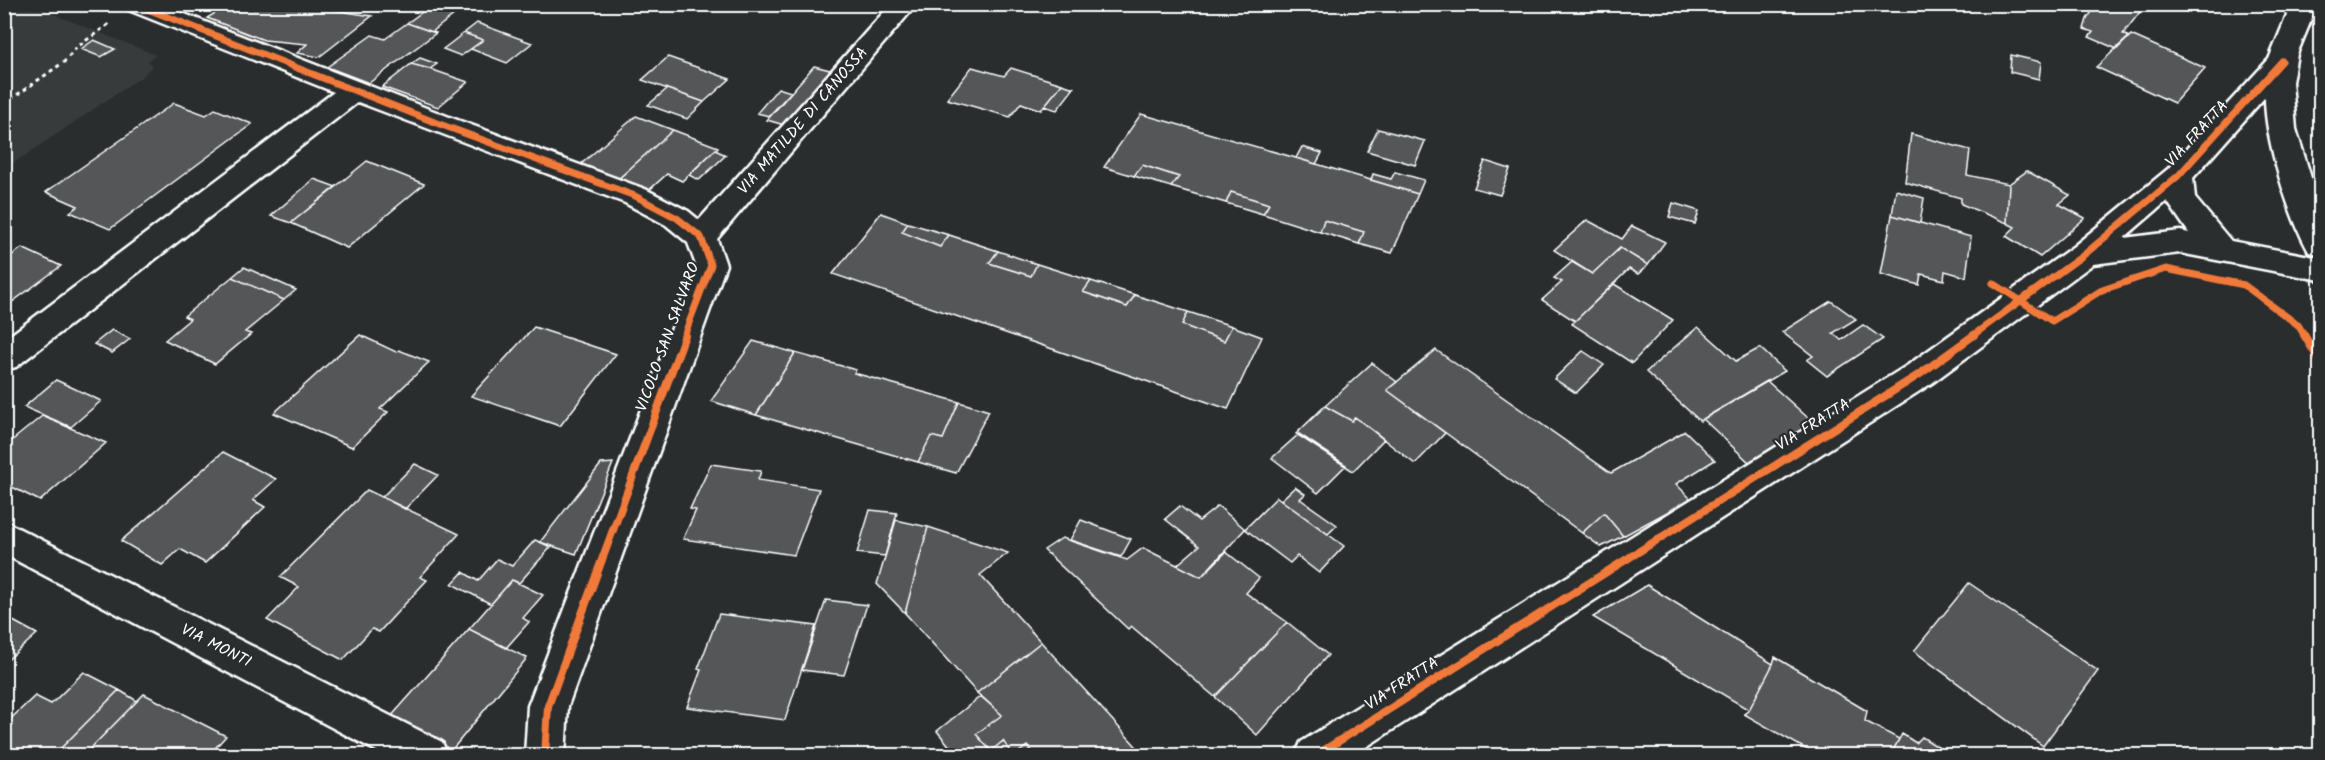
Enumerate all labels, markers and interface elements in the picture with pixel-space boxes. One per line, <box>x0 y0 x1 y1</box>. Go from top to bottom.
street label: VIA MATILDE DI CANOSSA <box>732 41 875 200</box>
street label: VIA FRATTA <box>2159 95 2235 173</box>
street label: VICOLO SAN SALVARO <box>629 258 707 415</box>
street label: VIA FRATTA <box>1771 392 1855 458</box>
street label: VIA MONTI <box>176 618 256 674</box>
street label: VIA FRATTA <box>1360 651 1444 717</box>

